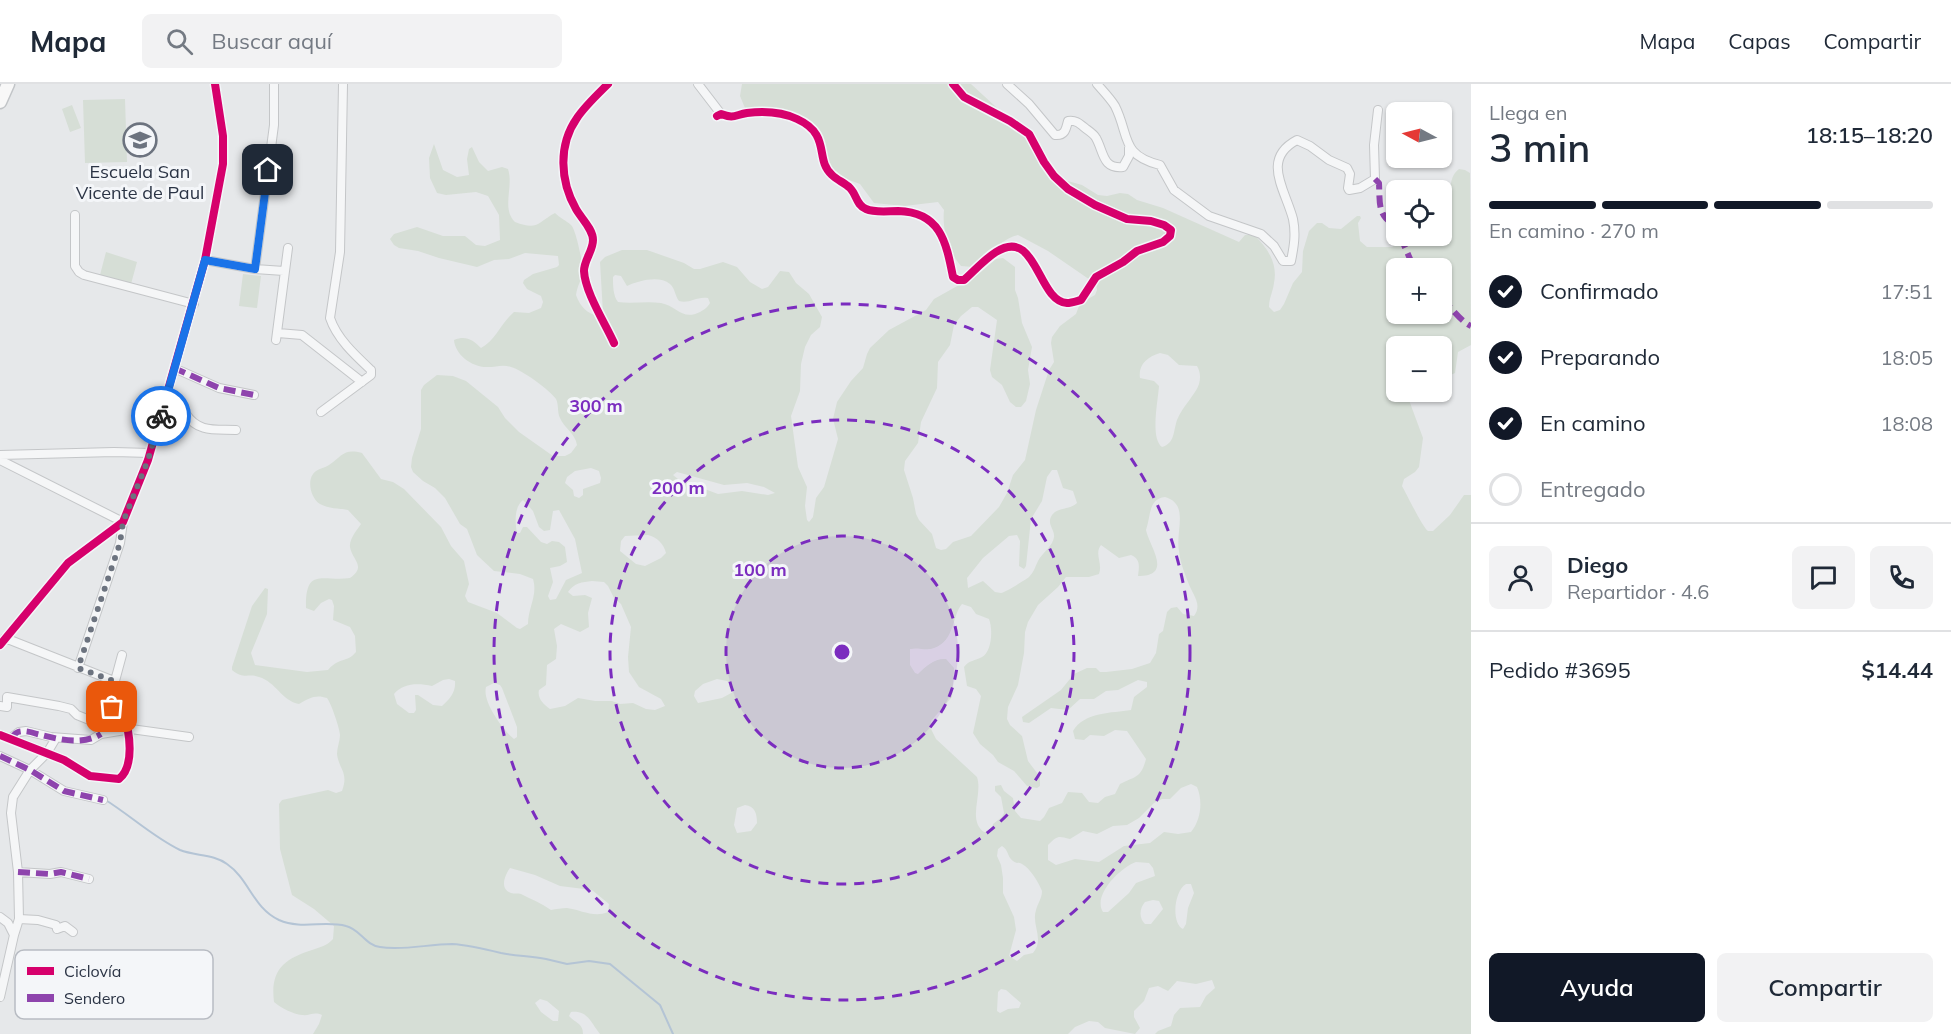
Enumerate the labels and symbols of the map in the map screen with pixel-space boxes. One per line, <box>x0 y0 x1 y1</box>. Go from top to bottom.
north arrow <box>1386 102 1452 168</box>
school or university icon: Escuela San Vicente de Paul <box>122 122 158 158</box>
pin <box>242 144 293 195</box>
place label: Escuela San Vicente de Paul <box>76 160 204 204</box>
courier <box>131 386 191 446</box>
text: 300 m <box>569 394 623 417</box>
text: 200 m <box>651 476 705 499</box>
text: 100 m <box>733 558 787 581</box>
centre of rings <box>832 642 852 662</box>
pin <box>86 681 137 732</box>
legend <box>15 950 213 1019</box>
text: Ciclovía <box>64 961 121 981</box>
text: Sendero <box>64 988 125 1008</box>

